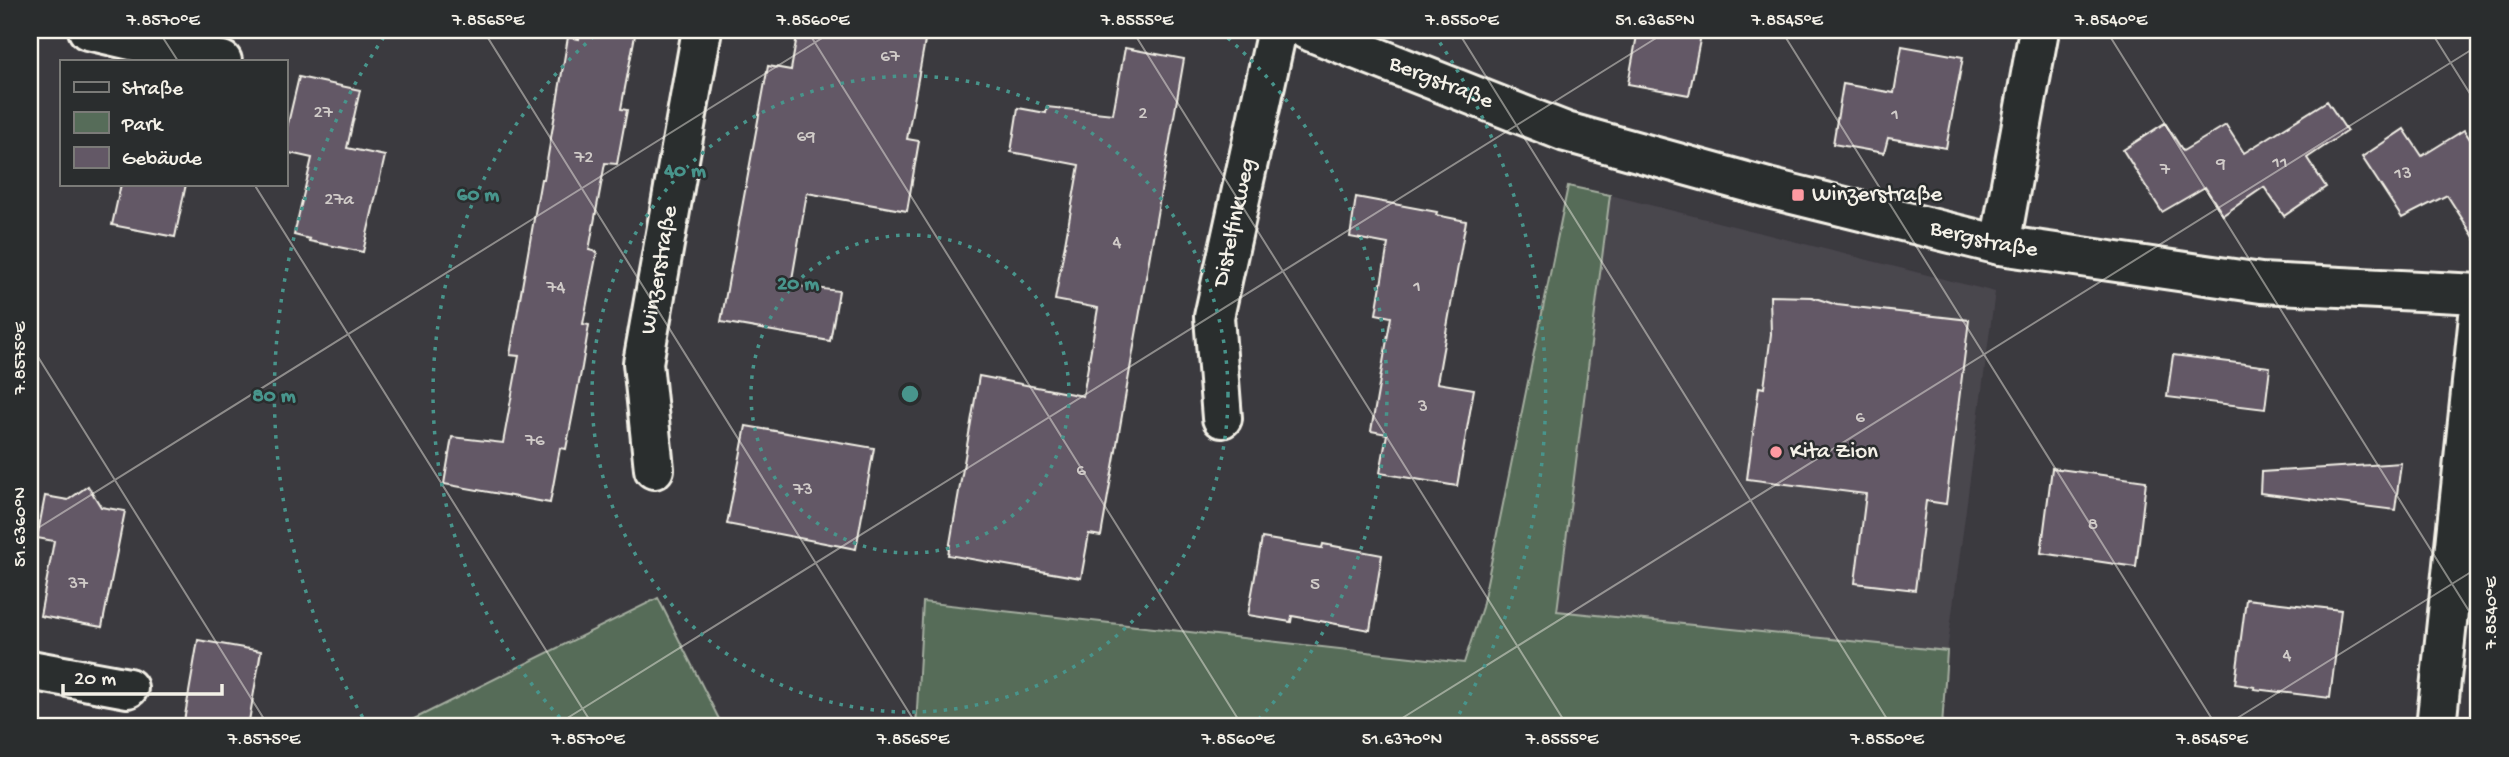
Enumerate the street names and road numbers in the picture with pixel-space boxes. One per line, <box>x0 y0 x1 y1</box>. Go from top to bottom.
street label: Bergstraße <box>1384 50 1498 116</box>
street label: Distelfinkweg <box>1207 156 1262 291</box>
street label: Winzerstraße <box>635 202 684 337</box>
street label: Bergstraße <box>1926 215 2041 264</box>

